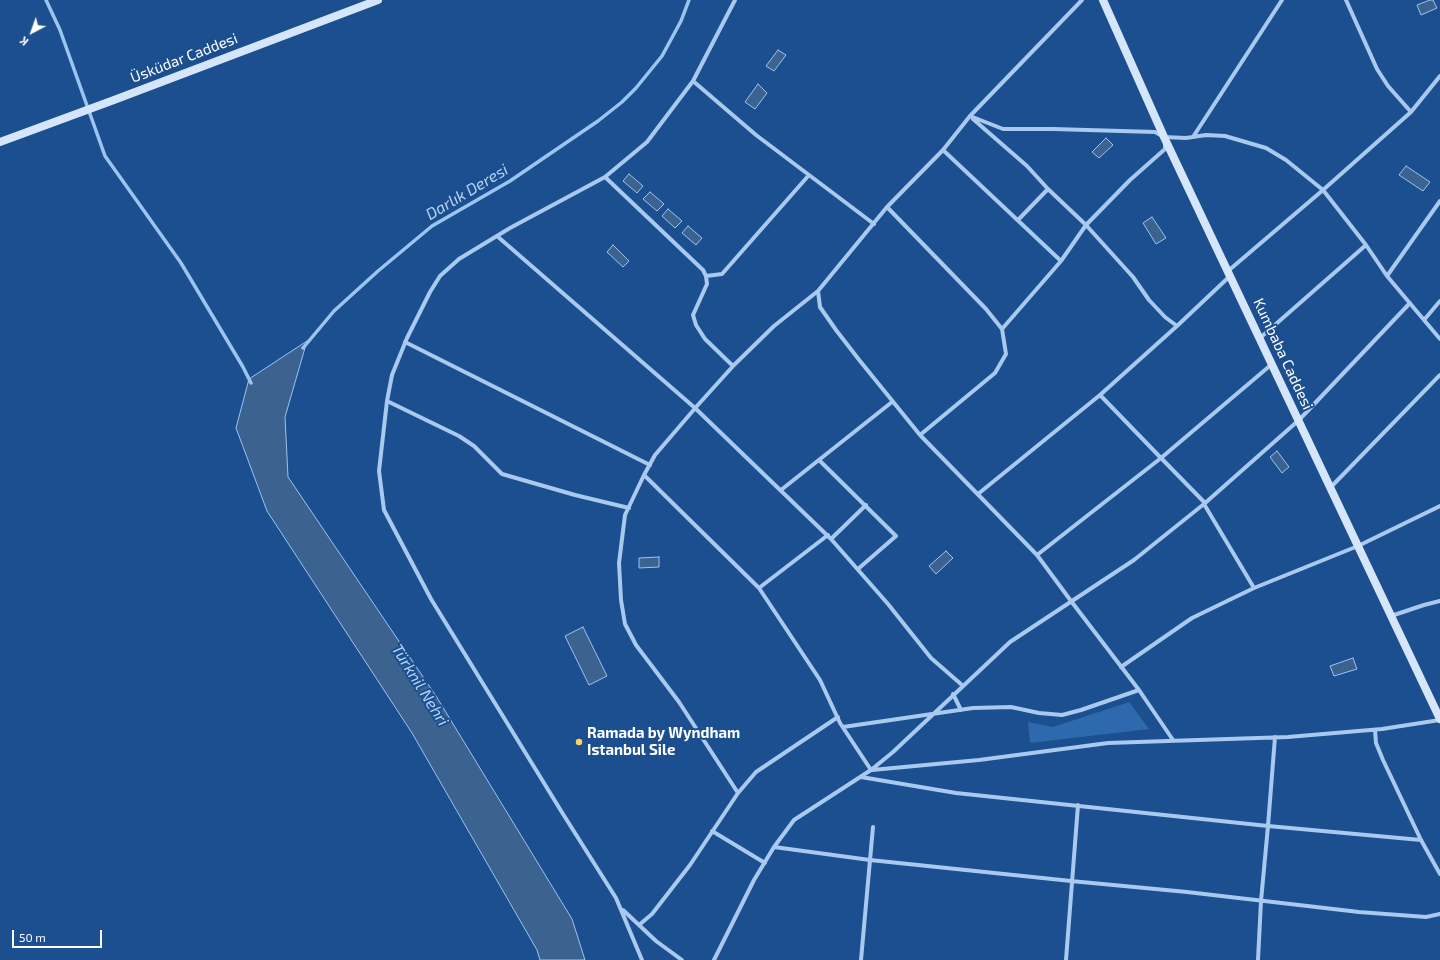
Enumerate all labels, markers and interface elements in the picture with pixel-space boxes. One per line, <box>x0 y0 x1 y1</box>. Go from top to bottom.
north arrow <box>12 12 52 52</box>
street label: Üsküdar Caddesi <box>128 29 240 87</box>
text: K <box>17 34 31 49</box>
water label: Darlık Deresi <box>422 160 512 224</box>
street label: Kumbaba Caddesi <box>1249 295 1317 413</box>
water label: Türknil Nehri <box>387 641 453 729</box>
place label: Ramada by Wyndham Istanbul Sile <box>587 724 740 759</box>
marker: Ramada by Wyndham Istanbul Sile <box>574 737 584 747</box>
scale bar <box>14 922 104 948</box>
text: 50 m <box>19 930 46 944</box>

